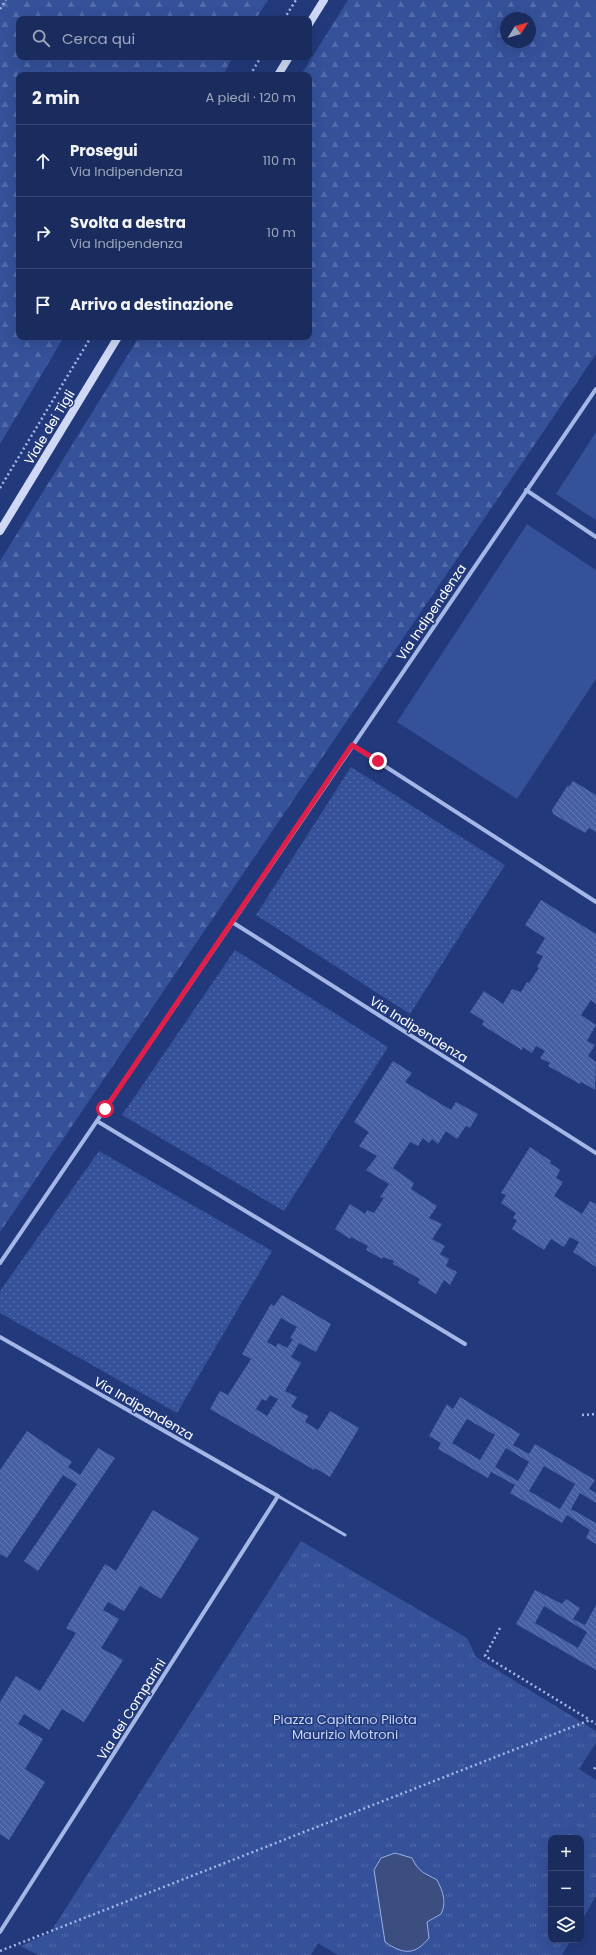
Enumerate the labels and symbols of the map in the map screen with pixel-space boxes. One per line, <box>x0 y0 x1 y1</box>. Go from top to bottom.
north arrow <box>500 12 536 48</box>
street label: Viale dei Tigli <box>20 386 79 468</box>
street label: Via Indipendenza <box>392 560 471 664</box>
route end <box>369 752 387 770</box>
street label: Via Indipendenza <box>366 991 472 1067</box>
route start <box>96 1100 114 1118</box>
street label: Via Indipendenza <box>90 1372 197 1445</box>
street label: Via dei Comparini <box>92 1655 170 1764</box>
park label: Piazza Capitano Pilota Maurizio Motroni <box>273 1710 417 1744</box>

